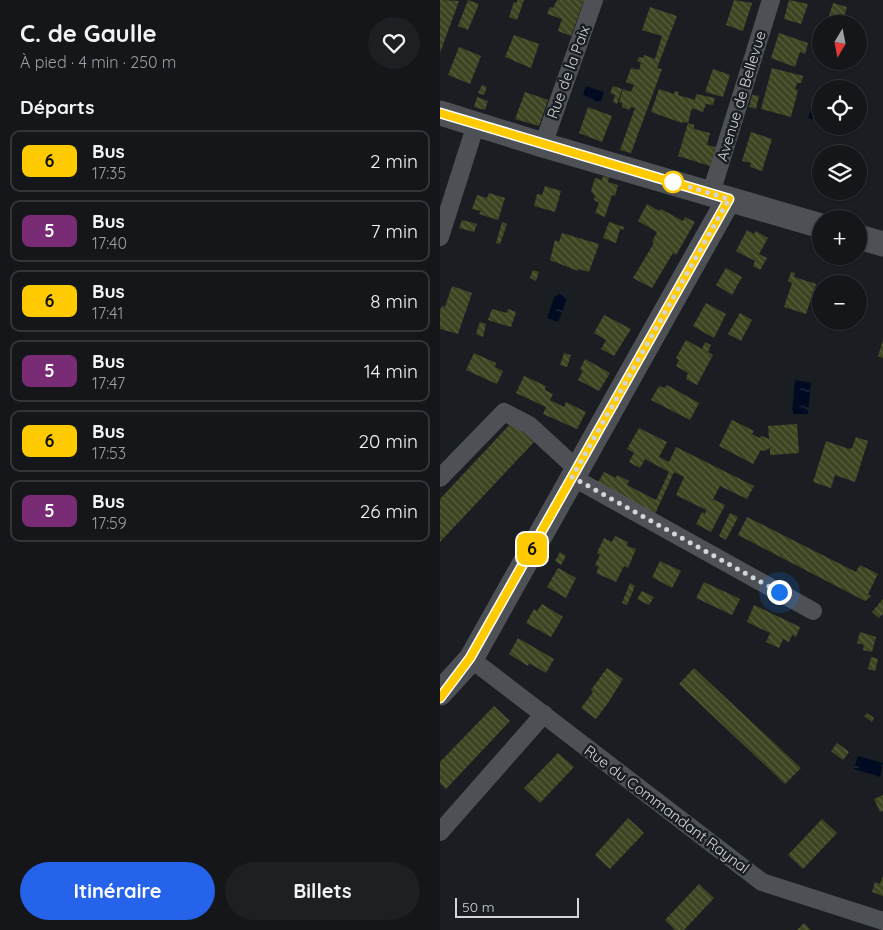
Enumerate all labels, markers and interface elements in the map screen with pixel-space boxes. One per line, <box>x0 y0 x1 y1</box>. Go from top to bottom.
north arrow <box>812 15 868 70</box>
map controls <box>812 15 867 330</box>
button: heart <box>368 17 420 69</box>
text: C. de Gaulle <box>20 18 157 48</box>
street label: Rue de la Paix <box>542 23 594 121</box>
street label: Avenue de Bellevue <box>712 28 770 164</box>
text: À pied · 4 min · 250 m <box>20 52 176 72</box>
button: locate <box>812 80 867 135</box>
text: Départs <box>20 95 94 119</box>
text: Bus <box>92 139 125 163</box>
button: layers <box>812 145 867 200</box>
text: 6 <box>45 149 54 172</box>
text: 2 min <box>370 149 418 173</box>
text: 17:35 <box>92 163 126 183</box>
unlabelled marker <box>662 171 684 193</box>
text: Bus <box>92 209 125 233</box>
button: + <box>812 210 867 265</box>
text: 5 <box>44 219 55 242</box>
text: 7 min <box>371 219 418 243</box>
text: 17:40 <box>92 233 127 253</box>
button: − <box>812 275 867 330</box>
text: Bus <box>92 279 125 303</box>
text: 6 <box>45 289 54 312</box>
text: 8 min <box>370 289 418 313</box>
text: 17:41 <box>92 303 123 323</box>
text: Bus <box>92 349 125 373</box>
text: 5 <box>44 359 55 382</box>
text: 14 min <box>364 359 418 383</box>
text: 17:47 <box>92 373 125 393</box>
text: Bus <box>92 419 125 443</box>
text: 6 <box>45 429 54 452</box>
text: 20 min <box>359 429 418 453</box>
text: 17:53 <box>92 443 126 463</box>
text: Bus <box>92 489 125 513</box>
text: 5 <box>44 499 55 522</box>
text: 26 min <box>360 499 418 523</box>
text: 17:59 <box>92 513 127 533</box>
line badge: 6 <box>516 533 548 565</box>
text: 6 <box>527 537 537 560</box>
your location <box>767 580 792 605</box>
street label: Rue du Commandant Raynal <box>581 741 753 877</box>
button: Itinéraire <box>20 862 215 920</box>
button: Billets <box>225 862 420 920</box>
scale bar <box>455 895 579 918</box>
text: 50 m <box>462 898 495 916</box>

